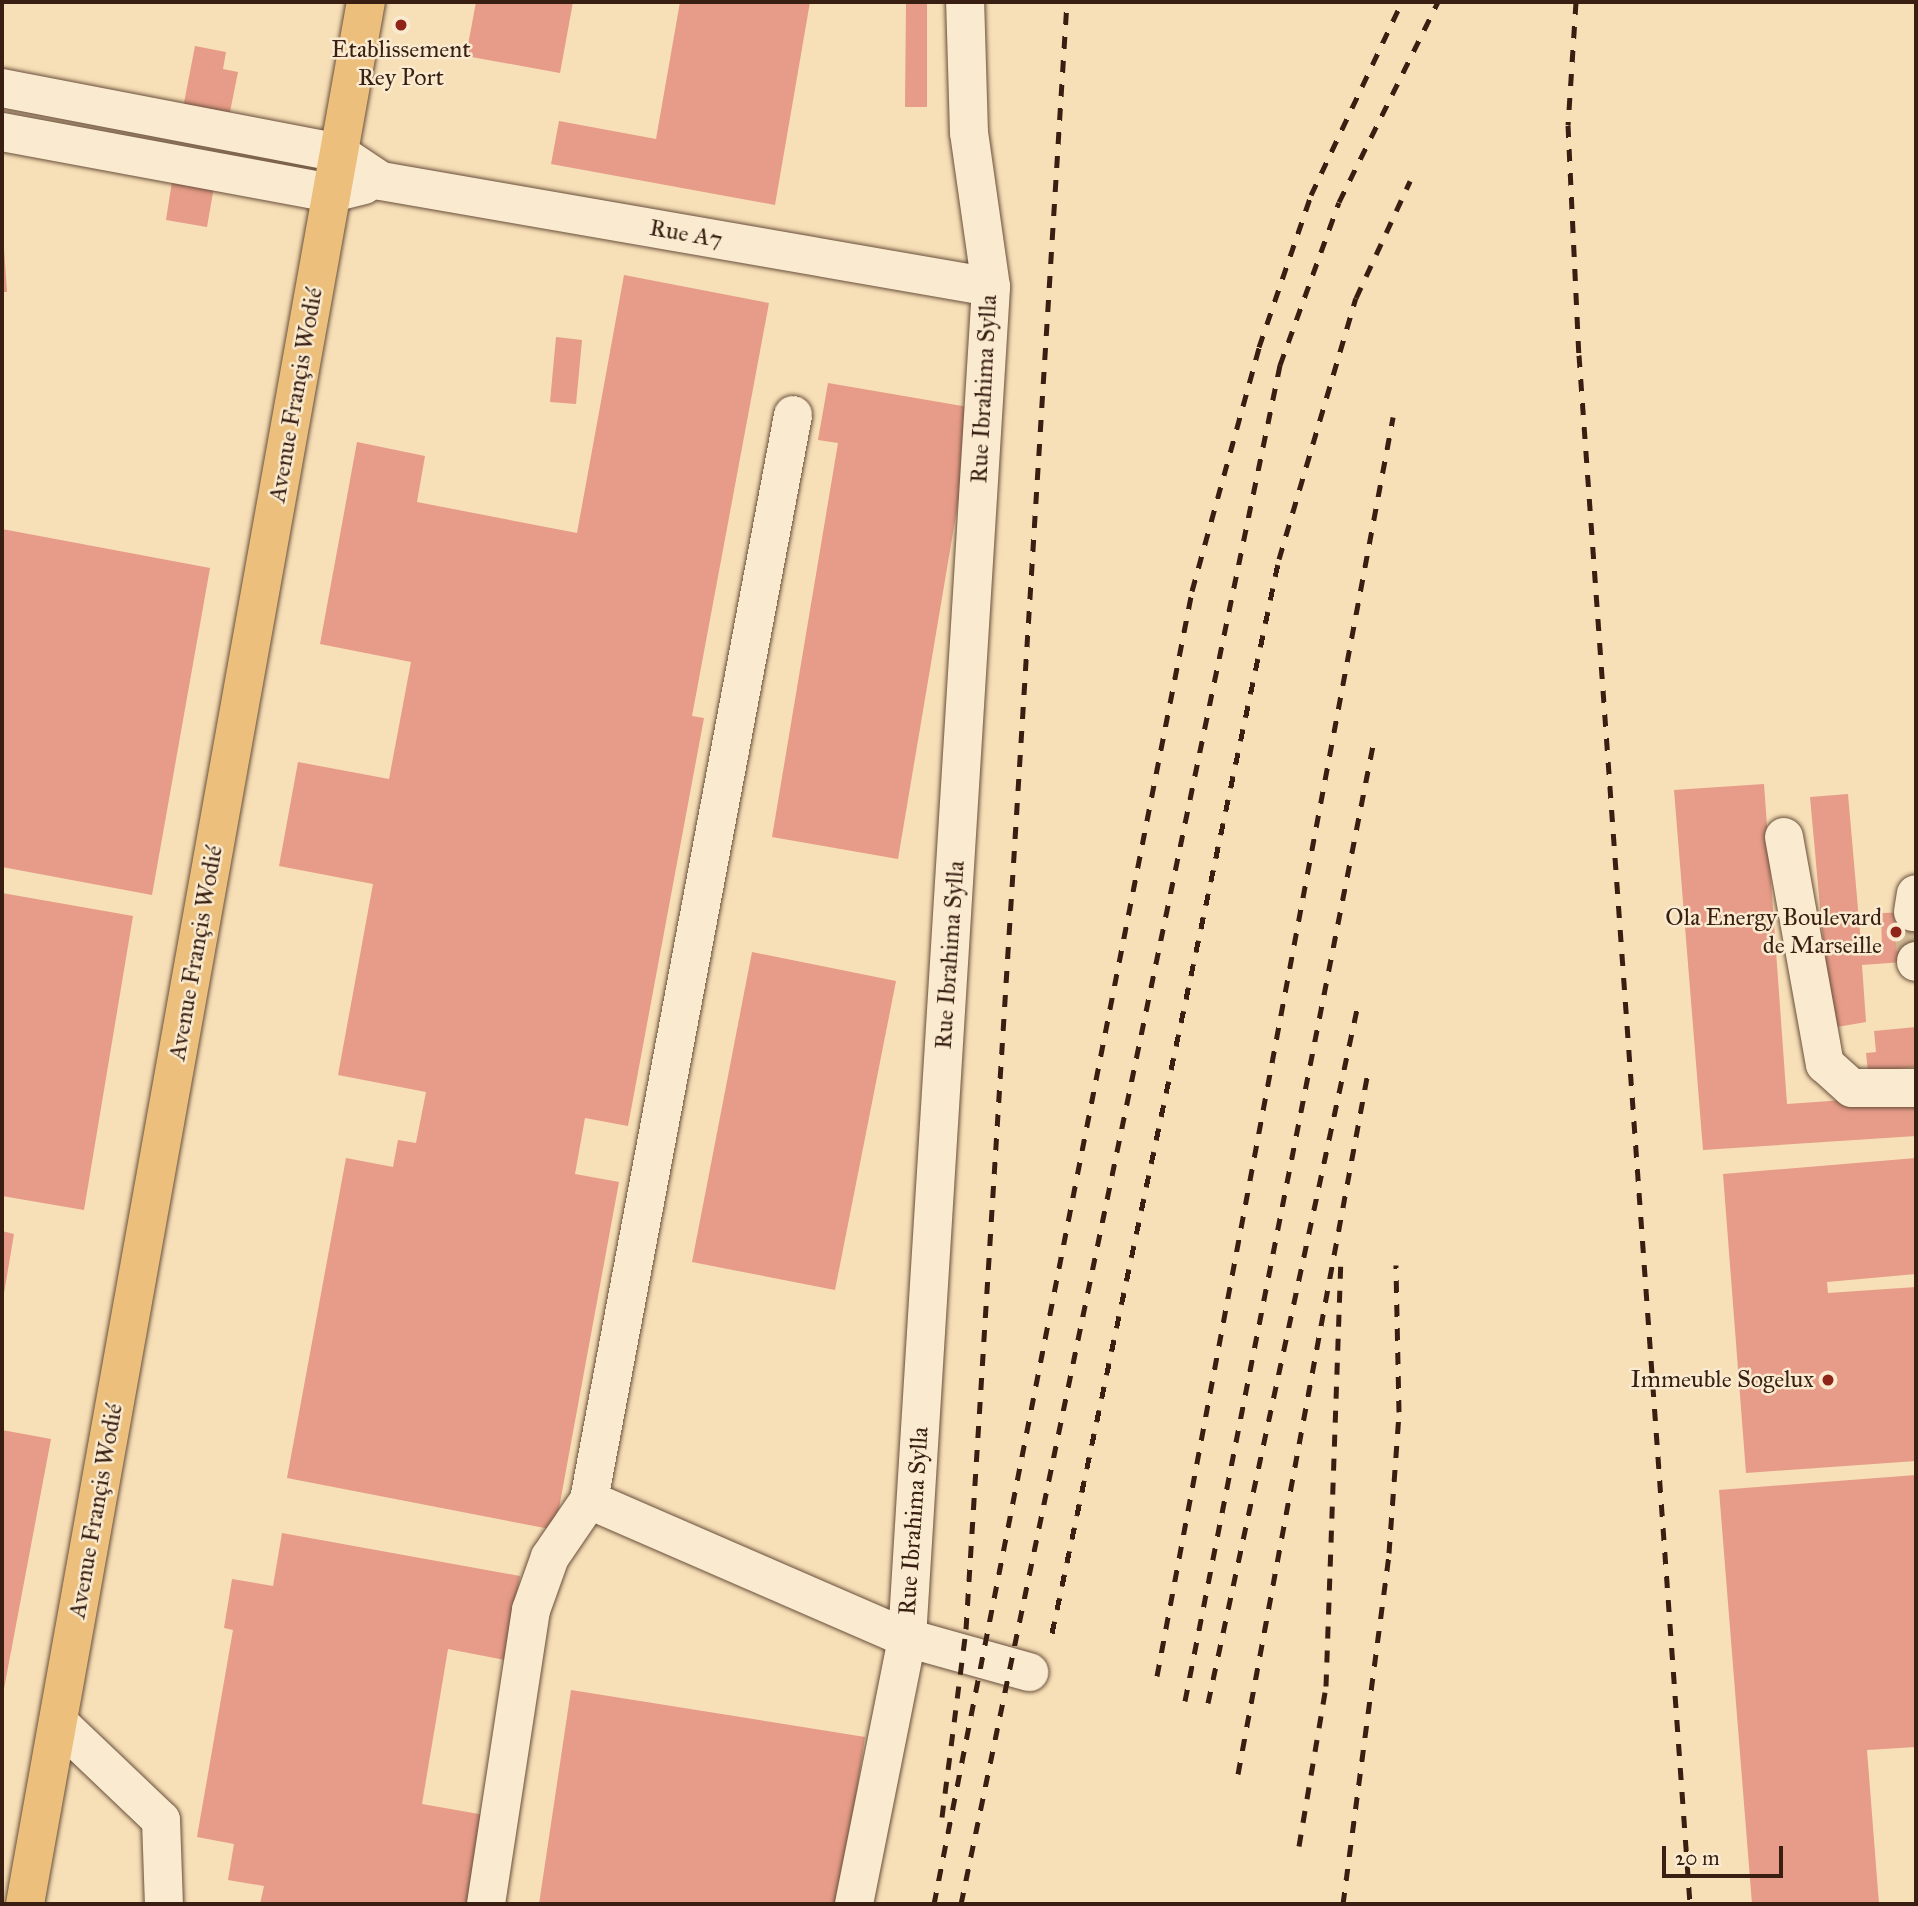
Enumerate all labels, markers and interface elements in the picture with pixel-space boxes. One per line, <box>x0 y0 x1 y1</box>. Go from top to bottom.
marker: Etablissement Rey Port <box>393 17 409 33</box>
place label: Etablissement Rey Port <box>331 36 471 92</box>
street label: Rue A7 <box>647 213 725 255</box>
street label: Avenue Françis Wodié <box>263 285 329 505</box>
street label: Rue Ibrahima Sylla <box>965 294 1003 484</box>
street label: Avenue Françis Wodié <box>163 843 229 1063</box>
street label: Rue Ibrahima Sylla <box>929 860 971 1050</box>
place label: Ola Energy Boulevard de Marseille <box>1665 904 1882 960</box>
marker: Ola Energy Boulevard de Marseille <box>1888 924 1904 940</box>
place label: Immeuble Sogelux <box>1630 1366 1814 1394</box>
marker: Immeuble Sogelux <box>1820 1372 1836 1388</box>
street label: Avenue Françis Wodié <box>63 1401 129 1621</box>
street label: Rue Ibrahima Sylla <box>893 1426 935 1616</box>
scale bar <box>1666 1832 1787 1876</box>
text: 20 m <box>1675 1845 1720 1871</box>

